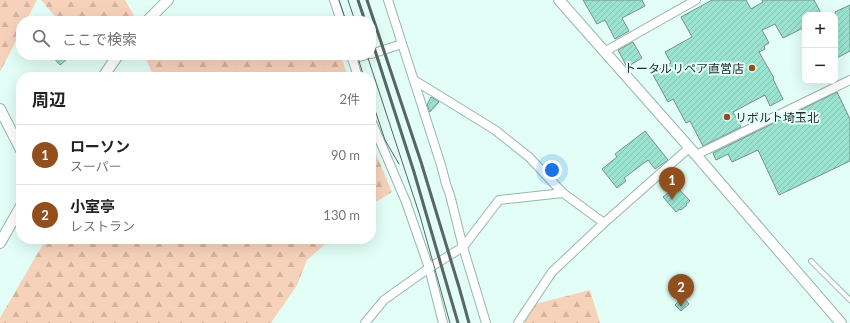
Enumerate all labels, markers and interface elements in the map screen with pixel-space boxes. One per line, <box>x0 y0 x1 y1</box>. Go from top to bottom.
map controls <box>802 12 838 84</box>
button: + <box>802 12 838 48</box>
search box <box>16 16 376 60</box>
icon: search <box>30 27 52 49</box>
text: ここで検索 <box>62 30 137 48</box>
button: − <box>802 48 838 84</box>
place label: トータルリペア直営店 <box>624 61 744 76</box>
marker: トータルリペア直営店 <box>747 63 757 73</box>
text: 周辺 <box>32 89 66 110</box>
text: 2件 <box>339 91 360 107</box>
place label: リボルト埼玉北 <box>735 110 819 125</box>
marker: リボルト埼玉北 <box>722 112 732 122</box>
text: ローソン <box>70 137 130 155</box>
text: 1 <box>41 147 49 163</box>
text: 90 m <box>331 147 360 163</box>
text: スーパー <box>70 158 122 174</box>
your location <box>542 160 562 180</box>
pin: 1 <box>659 167 685 200</box>
text: 小室亭 <box>70 197 115 215</box>
text: 2 <box>41 207 49 223</box>
text: 130 m <box>323 207 360 223</box>
text: レストラン <box>70 218 135 234</box>
pin: 2 <box>668 274 694 307</box>

